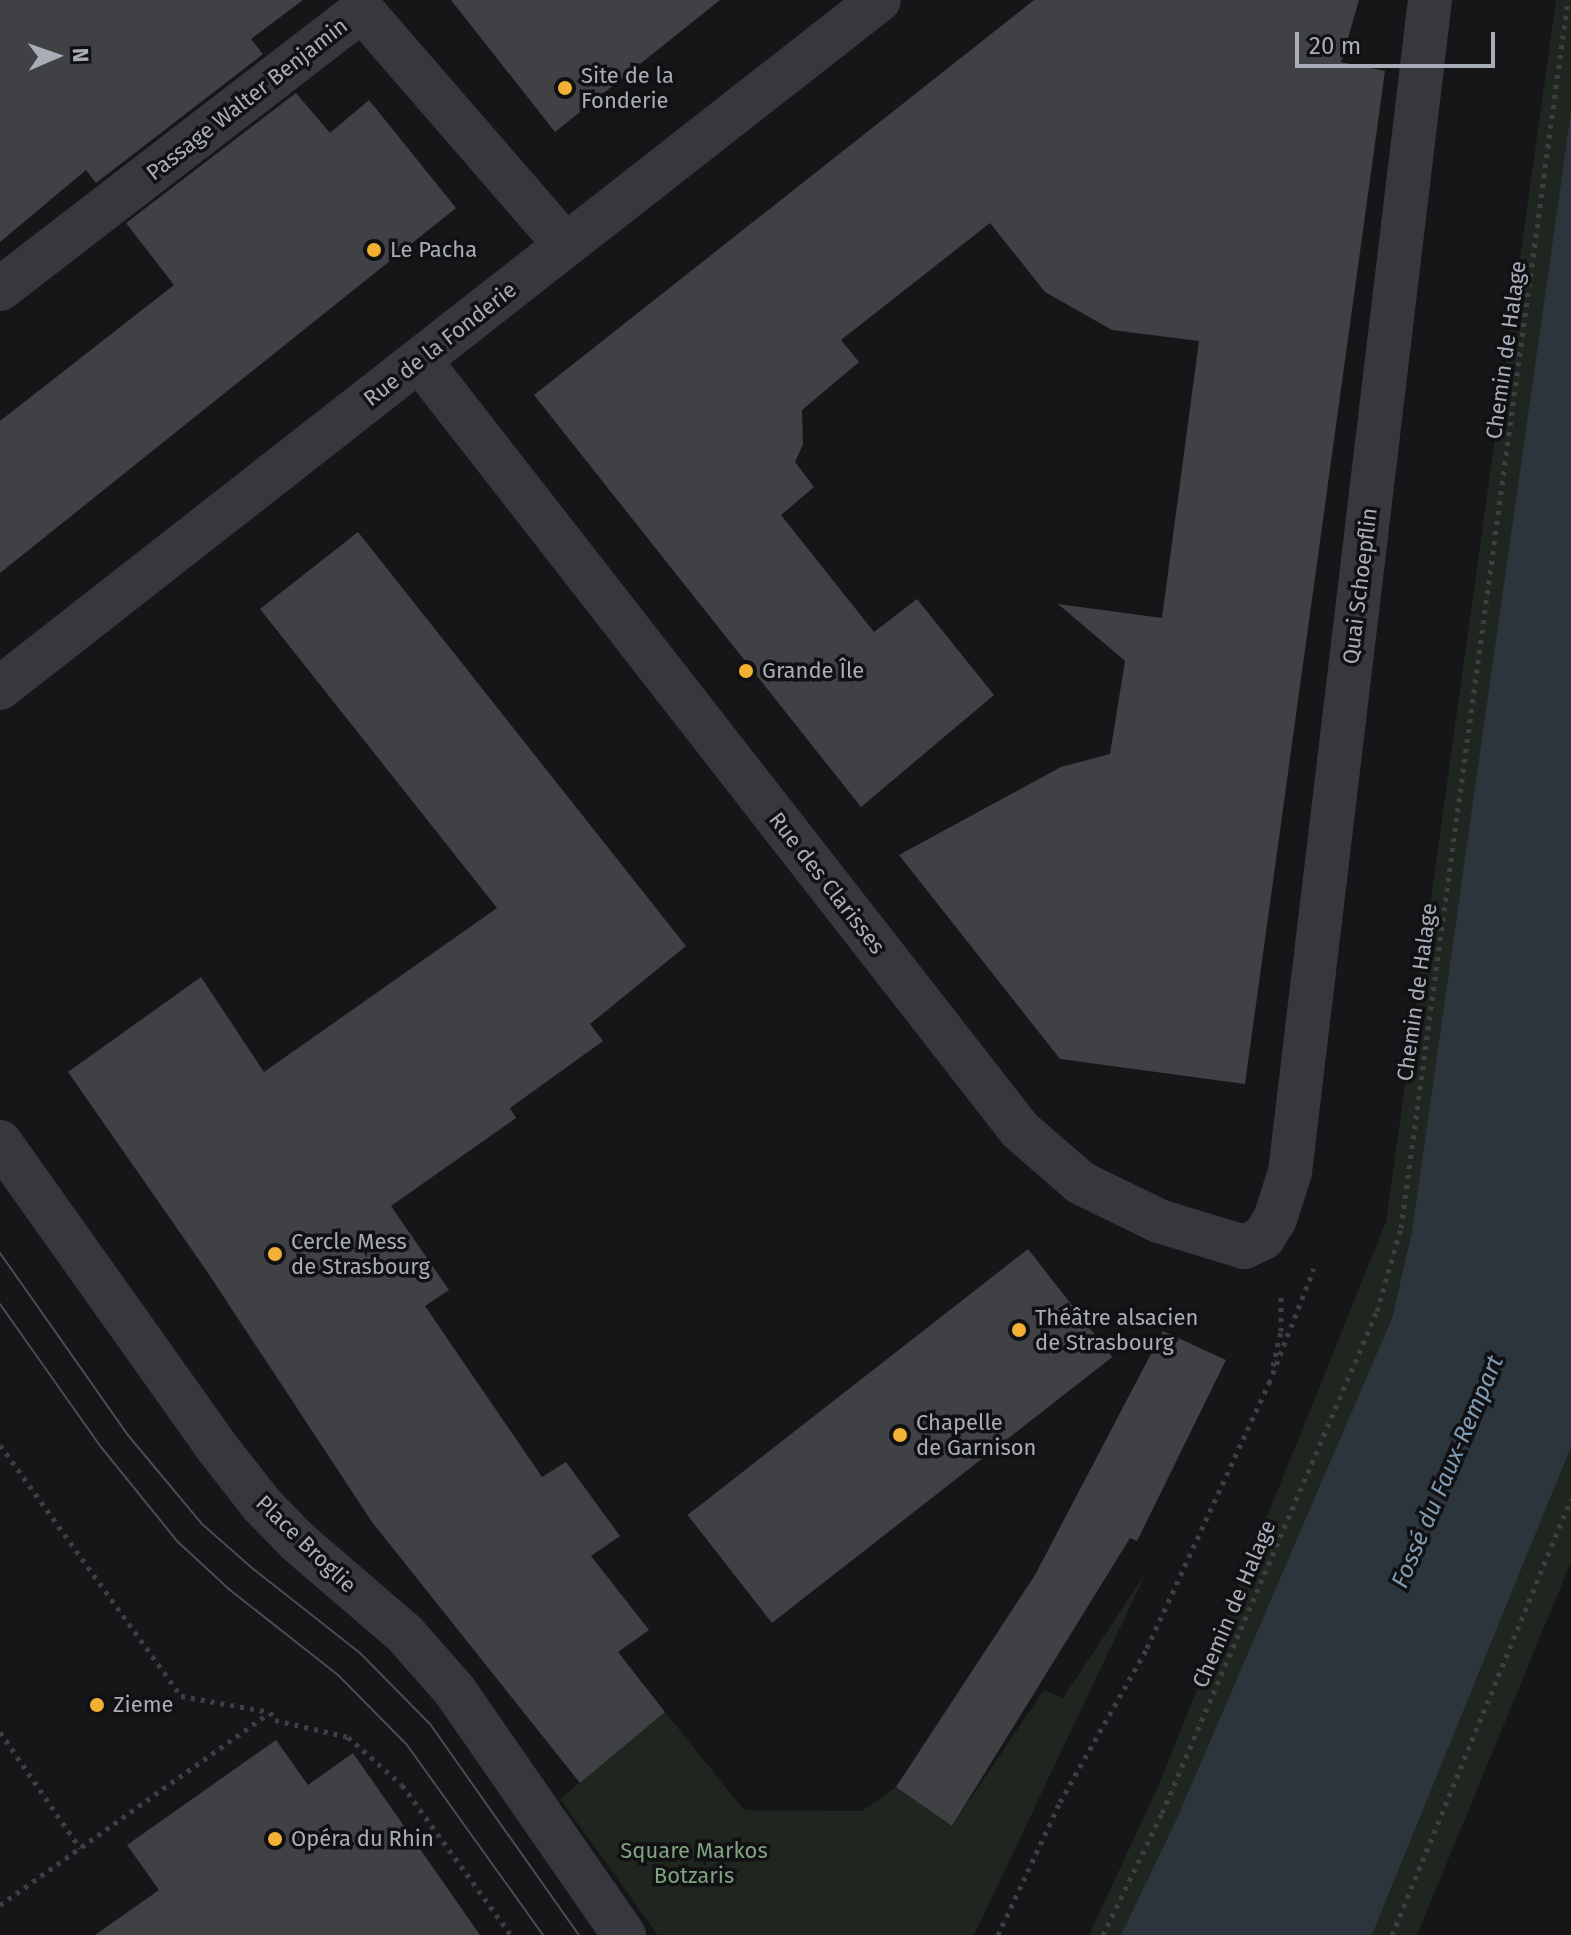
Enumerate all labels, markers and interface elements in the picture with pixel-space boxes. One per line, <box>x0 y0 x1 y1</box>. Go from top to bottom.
street label: Passage Walter Benjamin <box>141 12 353 186</box>
north arrow <box>16 16 96 96</box>
scale bar <box>1299 16 1499 66</box>
text: 20 m <box>1309 32 1361 60</box>
text: N <box>67 47 94 63</box>
place label: Site de la Fonderie <box>581 62 674 114</box>
marker: Site de la Fonderie <box>556 79 574 97</box>
place label: Le Pacha <box>390 237 477 263</box>
marker: Le Pacha <box>365 241 383 259</box>
street label: Chemin de Halage <box>1480 259 1532 441</box>
street label: Rue de la Fonderie <box>358 276 522 412</box>
street label: Quai Schoepflin <box>1337 506 1383 666</box>
place label: Grande Île <box>762 658 864 684</box>
marker: Grande Île <box>737 662 755 680</box>
street label: Rue des Clarisses <box>763 807 891 959</box>
street label: Chemin de Halage <box>1391 901 1443 1083</box>
place label: Cercle Mess de Strasbourg <box>291 1228 430 1280</box>
marker: Cercle Mess de Strasbourg <box>266 1245 284 1263</box>
place label: Théâtre alsacien de Strasbourg <box>1035 1304 1198 1356</box>
marker: Théâtre alsacien de Strasbourg <box>1010 1321 1028 1339</box>
water label: Fossé du Faux-Rempart <box>1386 1351 1510 1593</box>
place label: Chapelle de Garnison <box>916 1409 1036 1460</box>
marker: Chapelle de Garnison <box>891 1426 909 1444</box>
street label: Place Broglie <box>250 1490 362 1598</box>
street label: Chemin de Halage <box>1187 1516 1281 1692</box>
place label: Zieme <box>113 1692 174 1718</box>
marker: Zieme <box>88 1696 106 1714</box>
place label: Opéra du Rhin <box>291 1826 434 1852</box>
marker: Opéra du Rhin <box>266 1830 284 1848</box>
park label: Square Markos Botzaris <box>620 1837 768 1888</box>

